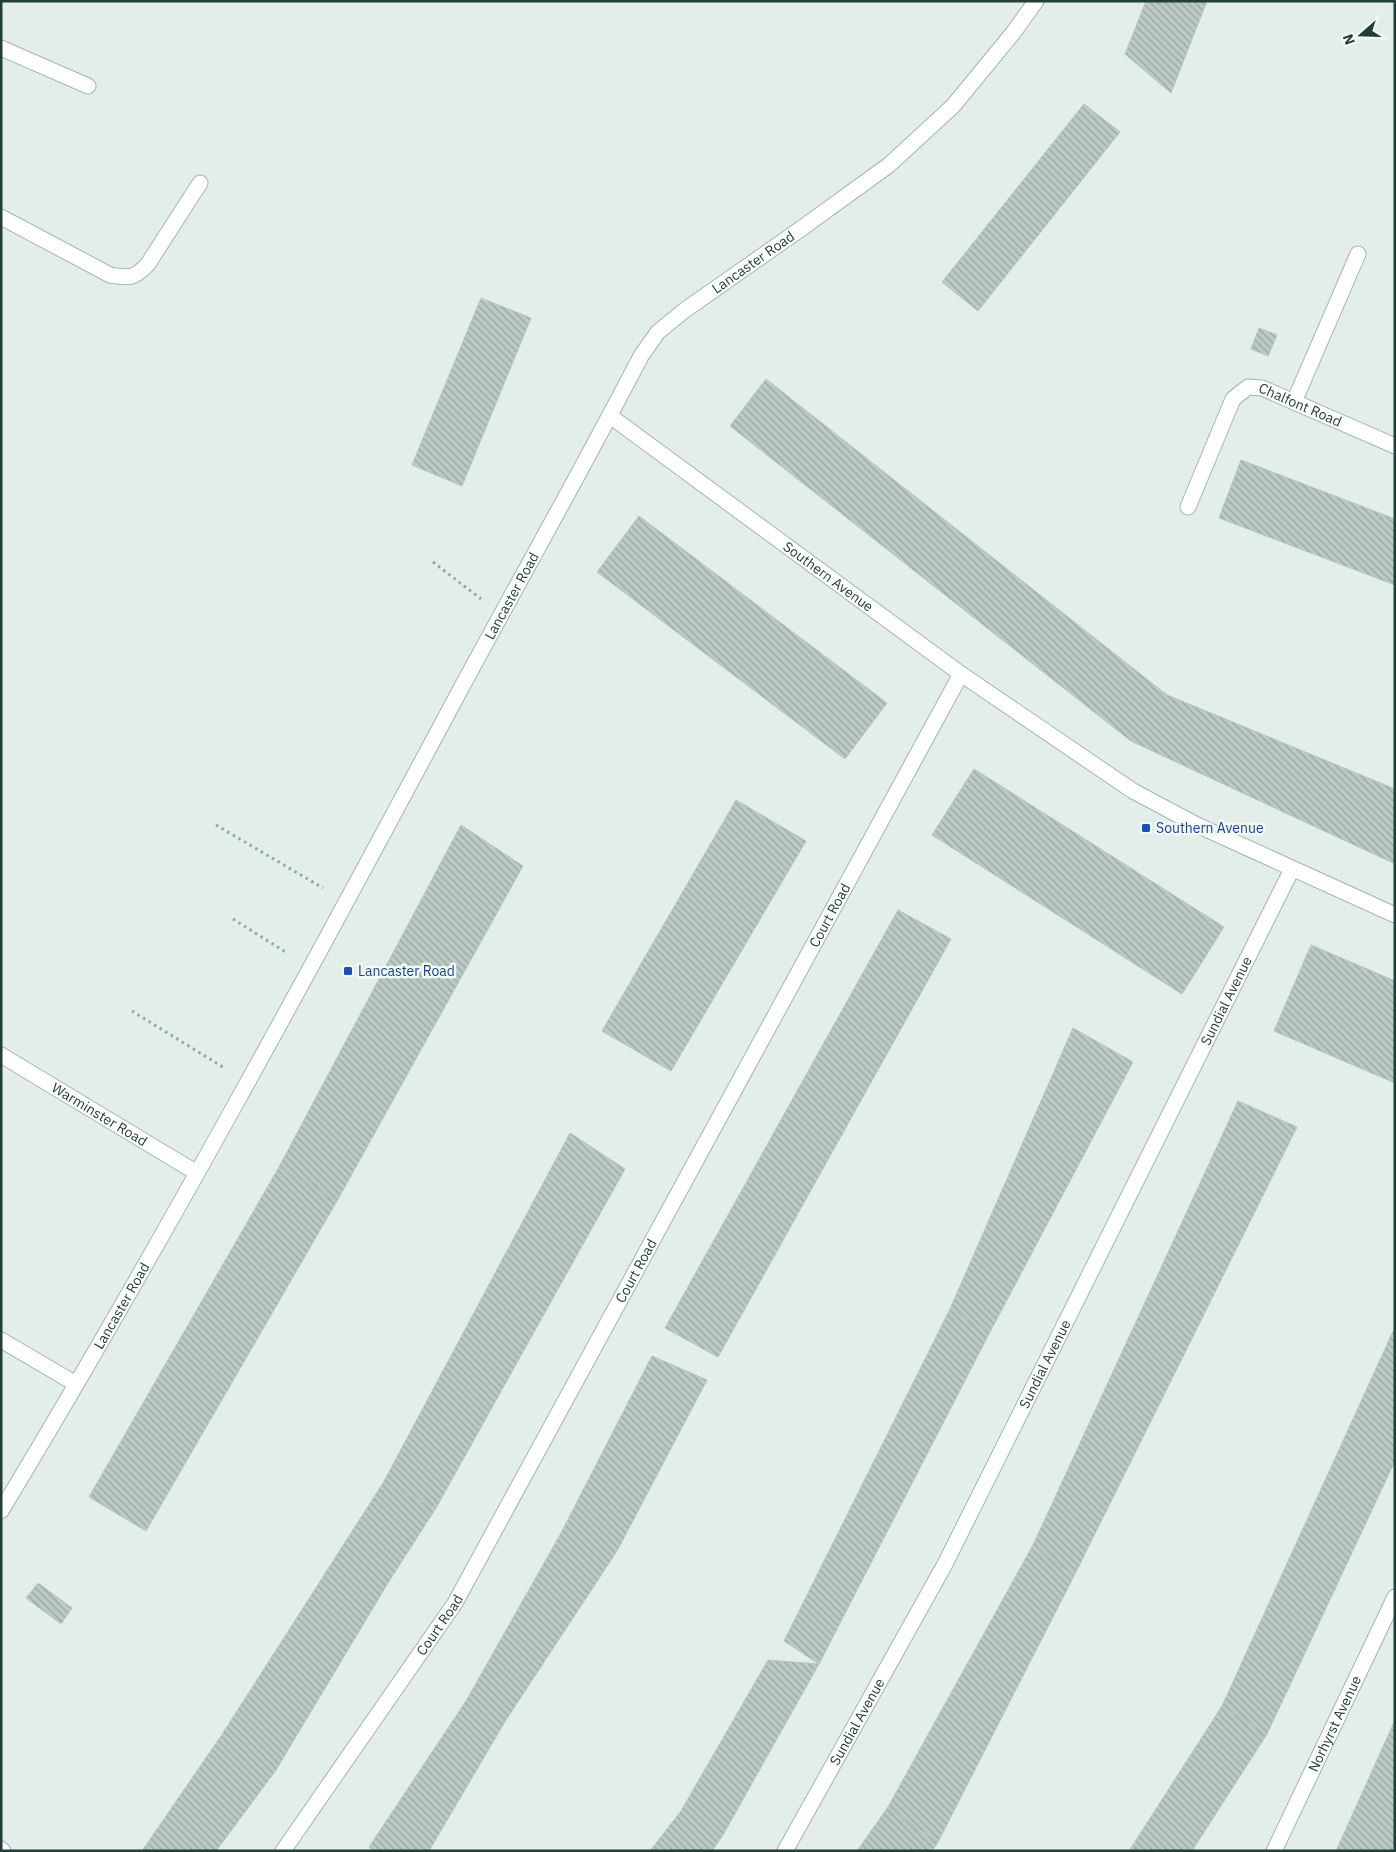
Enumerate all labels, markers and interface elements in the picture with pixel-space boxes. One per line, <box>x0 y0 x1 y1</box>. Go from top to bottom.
north arrow <box>1336 10 1386 60</box>
text: N <box>1339 32 1359 47</box>
street label: Lancaster Road <box>708 227 798 297</box>
street label: Chalfont Road <box>1256 379 1345 431</box>
street label: Southern Avenue <box>780 537 877 616</box>
street label: Lancaster Road <box>480 549 543 643</box>
place label: Southern Avenue <box>1156 819 1264 837</box>
marker: Southern Avenue <box>1140 822 1152 834</box>
street label: Court Road <box>805 880 854 950</box>
street label: Sundial Avenue <box>1196 953 1256 1048</box>
place label: Lancaster Road <box>358 962 455 980</box>
marker: Lancaster Road <box>342 965 354 977</box>
street label: Warminster Road <box>48 1079 151 1150</box>
street label: Court Road <box>611 1236 661 1306</box>
street label: Lancaster Road <box>90 1259 154 1352</box>
street label: Sundial Avenue <box>1015 1316 1075 1412</box>
street label: Court Road <box>412 1591 467 1659</box>
street label: Norhyrst Avenue <box>1304 1672 1365 1775</box>
street label: Sundial Avenue <box>826 1675 889 1768</box>

